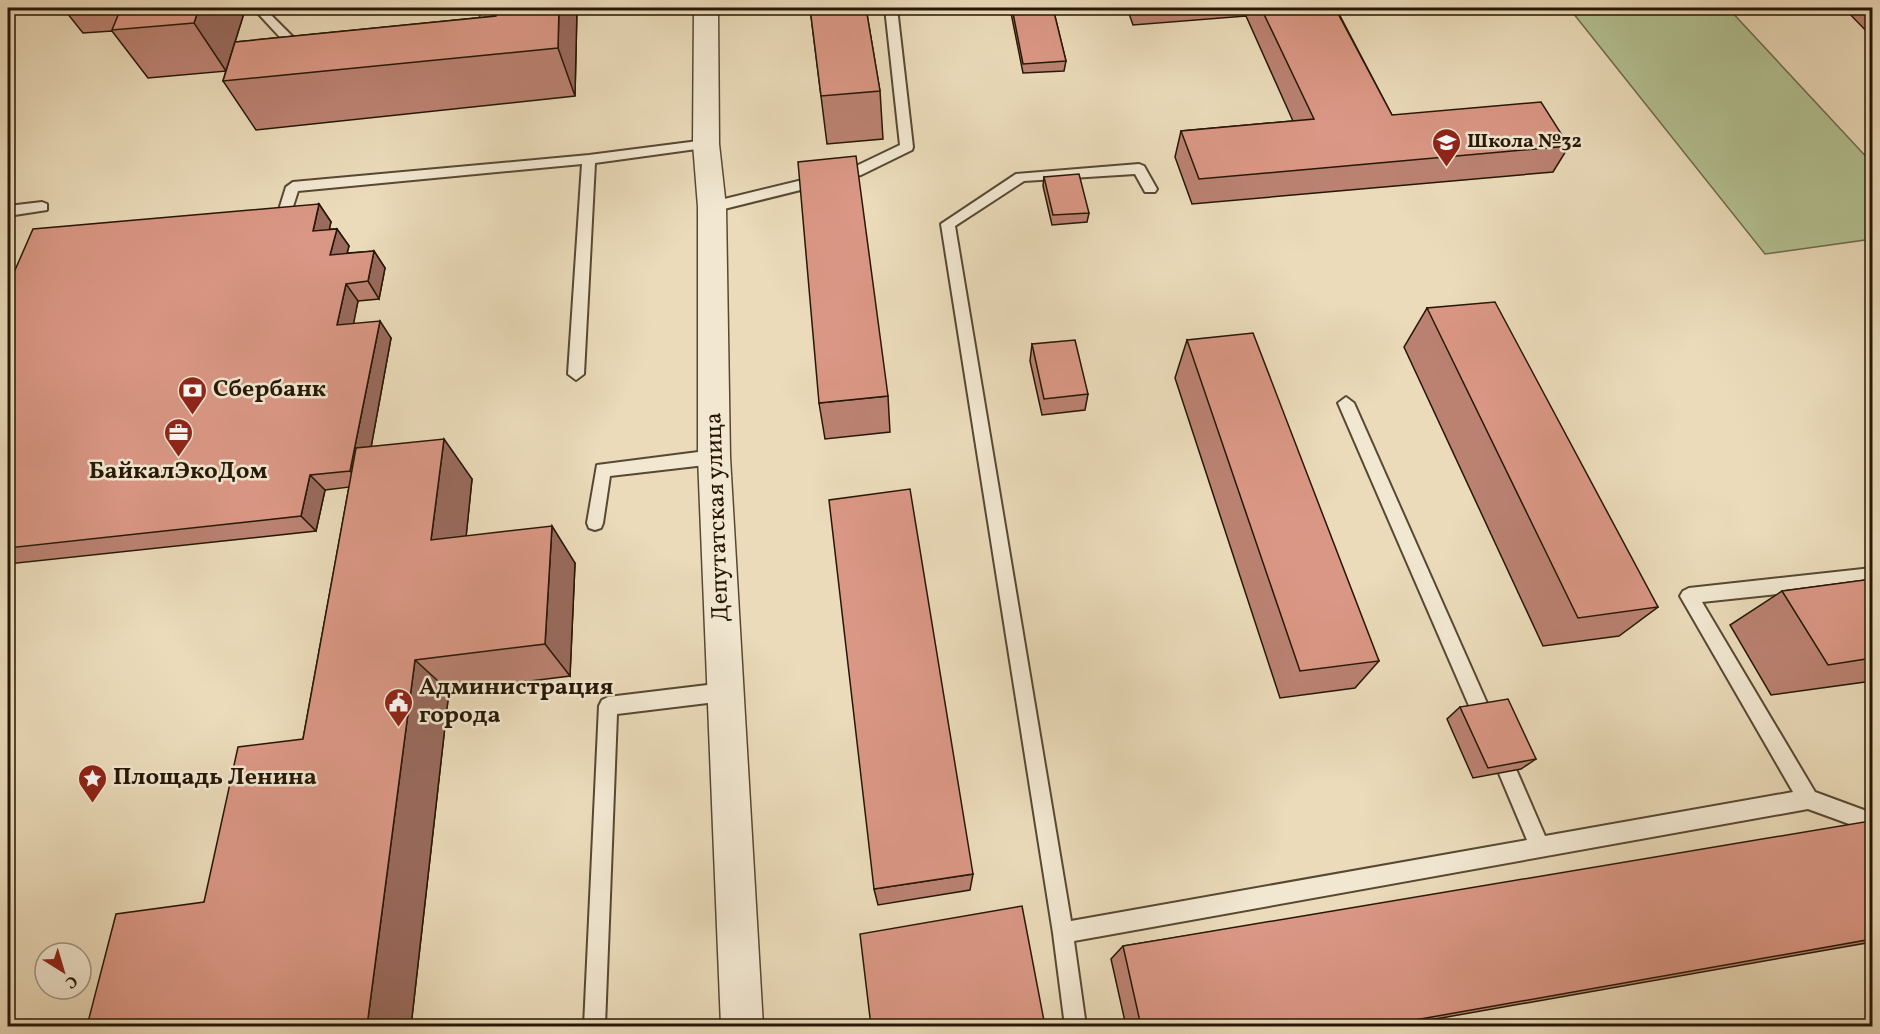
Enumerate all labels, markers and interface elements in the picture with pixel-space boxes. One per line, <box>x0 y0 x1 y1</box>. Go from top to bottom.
school or university icon: Школа №32 <box>1430 126 1462 168</box>
place label: Школа №32 <box>1467 128 1582 156</box>
place label: Сбербанк <box>213 373 326 407</box>
bank icon: Сбербанк <box>176 374 208 416</box>
street label: Депутатская улица <box>697 412 739 622</box>
office icon: БайкалЭкоДом <box>162 416 194 458</box>
place label: БайкалЭкоДом <box>89 455 267 489</box>
place label: Администрация города <box>419 671 613 733</box>
public building icon: Администрация города <box>382 686 414 728</box>
place label: Площадь Ленина <box>113 761 317 795</box>
place icon: Площадь Ленина <box>76 762 108 804</box>
north arrow <box>33 941 93 1001</box>
text: С <box>60 969 82 993</box>

